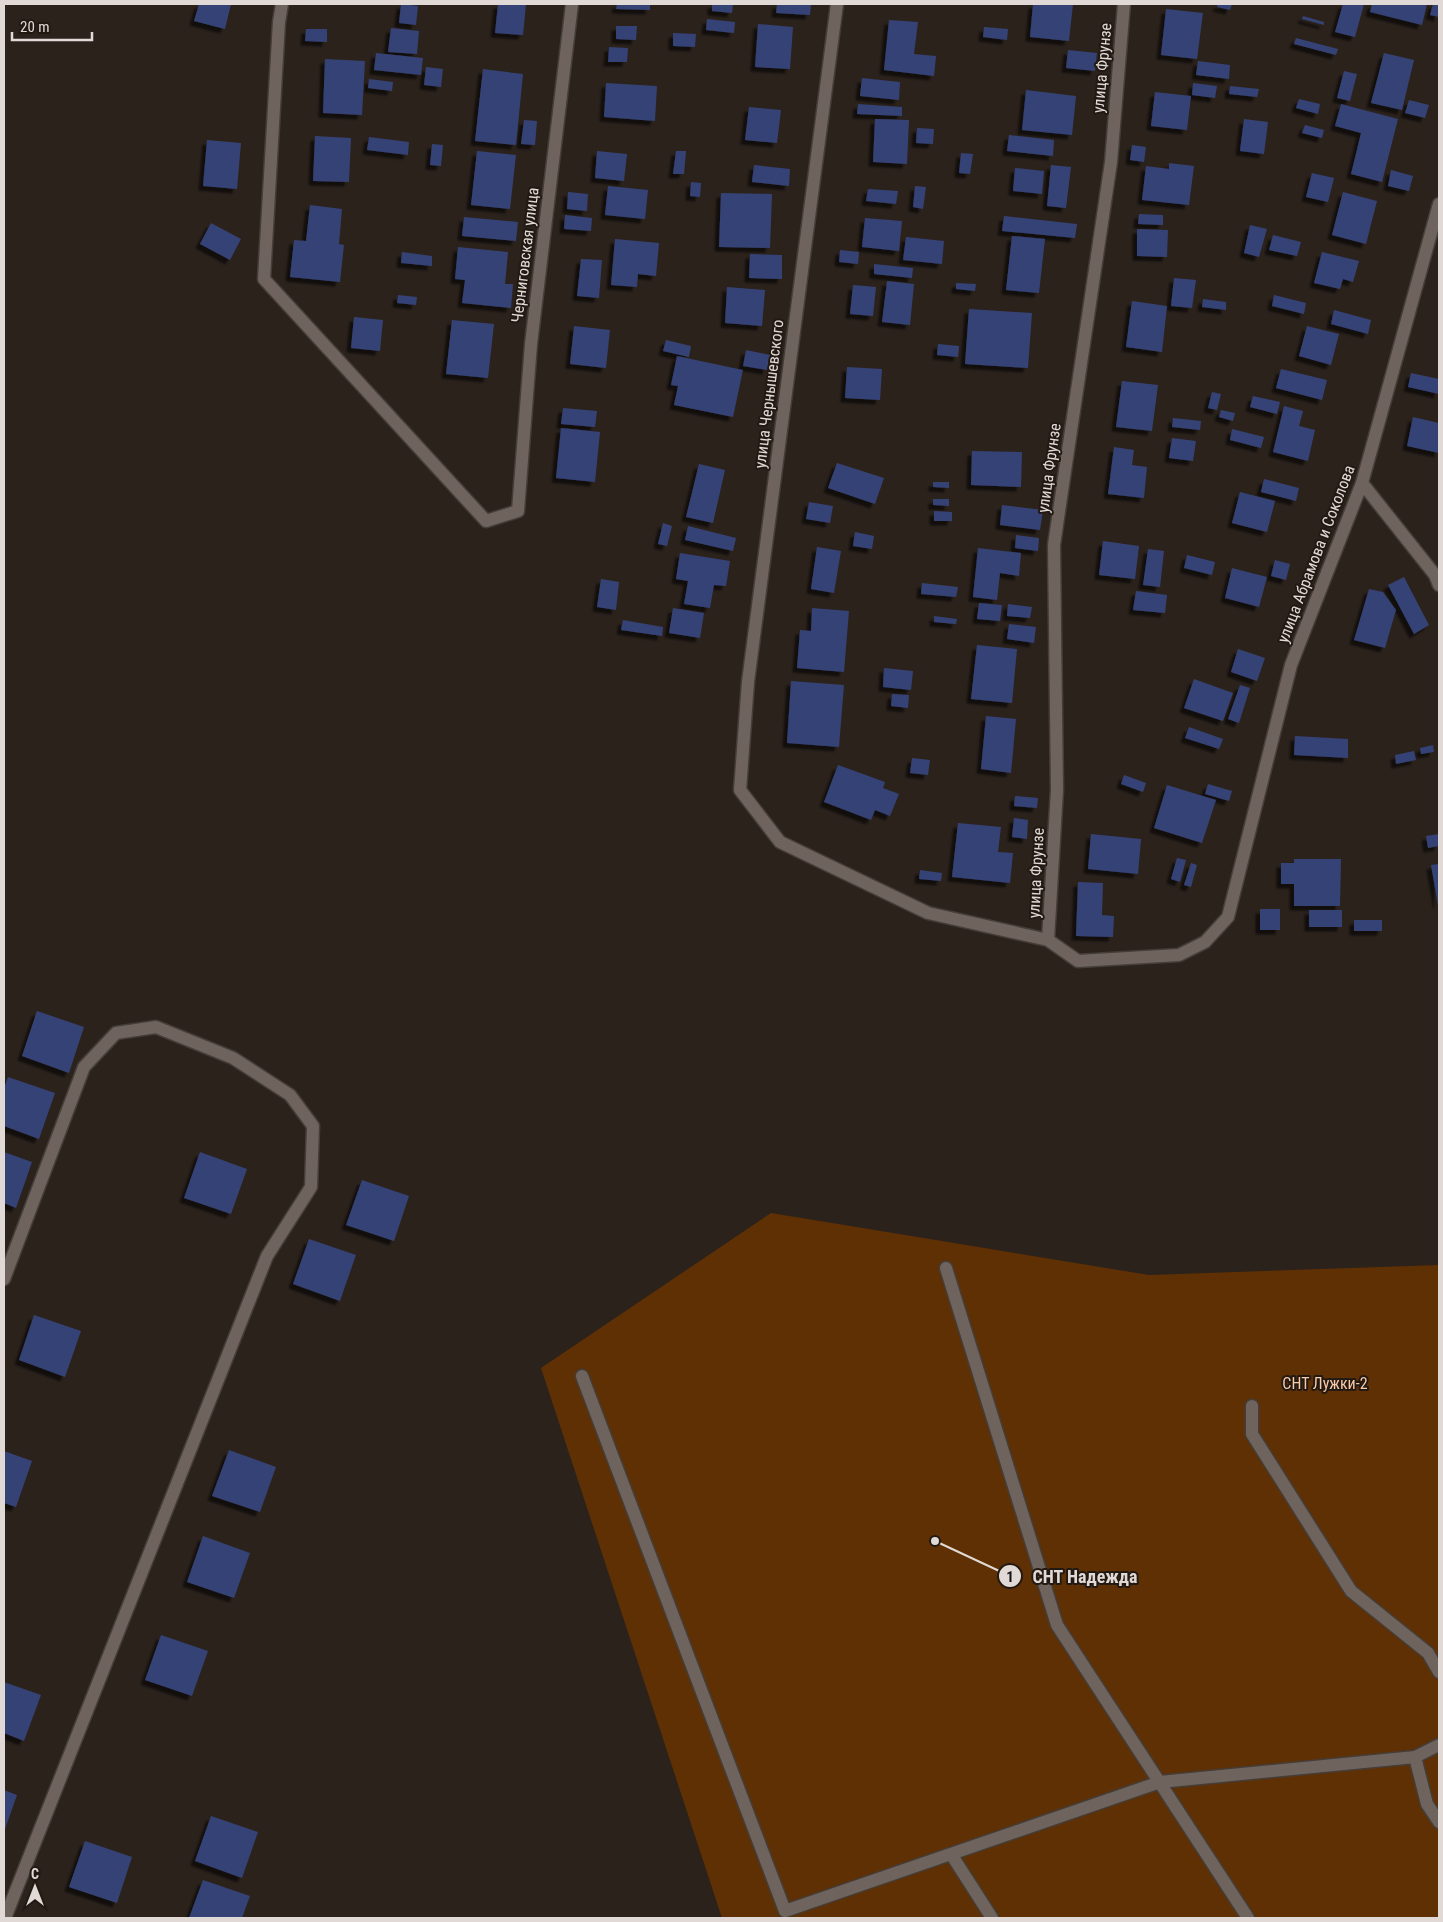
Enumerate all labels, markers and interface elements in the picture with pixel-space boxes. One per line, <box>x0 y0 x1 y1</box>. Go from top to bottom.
scale bar <box>12 10 92 42</box>
text: 20 m <box>20 18 50 36</box>
street label: улица Фрунзе <box>1089 22 1115 114</box>
street label: Черниговская улица <box>507 186 543 324</box>
street label: улица Чернышевского <box>750 318 788 470</box>
street label: улица Фрунзе <box>1033 422 1065 514</box>
street label: улица Абрамова и Соколова <box>1273 462 1359 646</box>
street label: улица Фрунзе <box>1024 827 1048 919</box>
park label: СНТ Лужки-2 <box>1282 1374 1368 1393</box>
callout: СНТ Надежда <box>997 1560 1147 1593</box>
text: СНТ Надежда <box>1033 1566 1137 1587</box>
text: 1 <box>1006 1568 1014 1586</box>
north arrow <box>10 1862 60 1912</box>
text: С <box>31 1866 39 1882</box>

